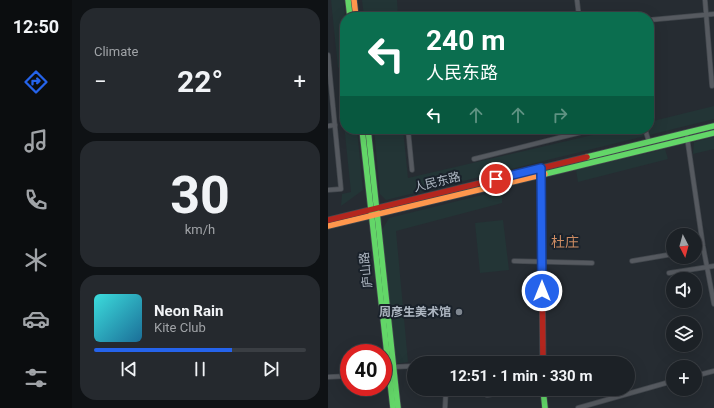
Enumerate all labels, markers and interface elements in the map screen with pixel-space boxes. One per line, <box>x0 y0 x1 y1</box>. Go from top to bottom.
text: 12:50 <box>13 16 59 37</box>
text: 240 m <box>426 24 505 57</box>
icon: left <box>360 28 412 80</box>
text: Climate <box>94 44 138 59</box>
text: 人民东路 <box>426 62 498 83</box>
text: 22° <box>177 64 223 99</box>
icon: directions <box>22 68 50 96</box>
text: − <box>94 69 107 94</box>
text: + <box>294 69 306 94</box>
icon: left <box>423 104 445 126</box>
icon: ahead <box>465 104 487 126</box>
icon: ahead <box>507 104 529 126</box>
icon: right <box>549 104 571 126</box>
icon: music <box>22 127 50 155</box>
pin <box>479 162 513 196</box>
text: 30 <box>170 165 230 226</box>
icon: arrive <box>485 168 507 190</box>
street label: 人民东路 <box>412 169 462 195</box>
icon: phone <box>22 186 50 214</box>
text: km/h <box>185 222 215 237</box>
north arrow <box>666 228 702 264</box>
map controls <box>666 228 702 396</box>
district label: 杜庄 <box>551 234 579 250</box>
icon: climate <box>22 246 50 274</box>
street label: 庐山路 <box>357 251 375 289</box>
position arrow <box>521 270 563 312</box>
button: sound <box>666 272 702 308</box>
text: Neon Rain <box>154 302 223 320</box>
icon: car <box>22 305 50 333</box>
place label: 周彦生美术馆 <box>379 305 451 319</box>
marker: 周彦生美术馆 <box>454 307 464 317</box>
button: layers <box>666 316 702 352</box>
text: Kite Club <box>154 320 206 335</box>
speed limit sign: 40 <box>340 344 392 396</box>
icon: previous <box>118 358 140 380</box>
icon: pause <box>189 358 211 380</box>
icon: next <box>260 358 282 380</box>
button: + <box>666 360 702 396</box>
icon: filters <box>22 364 50 392</box>
text: 12:51 · 1 min · 330 m <box>450 367 592 385</box>

